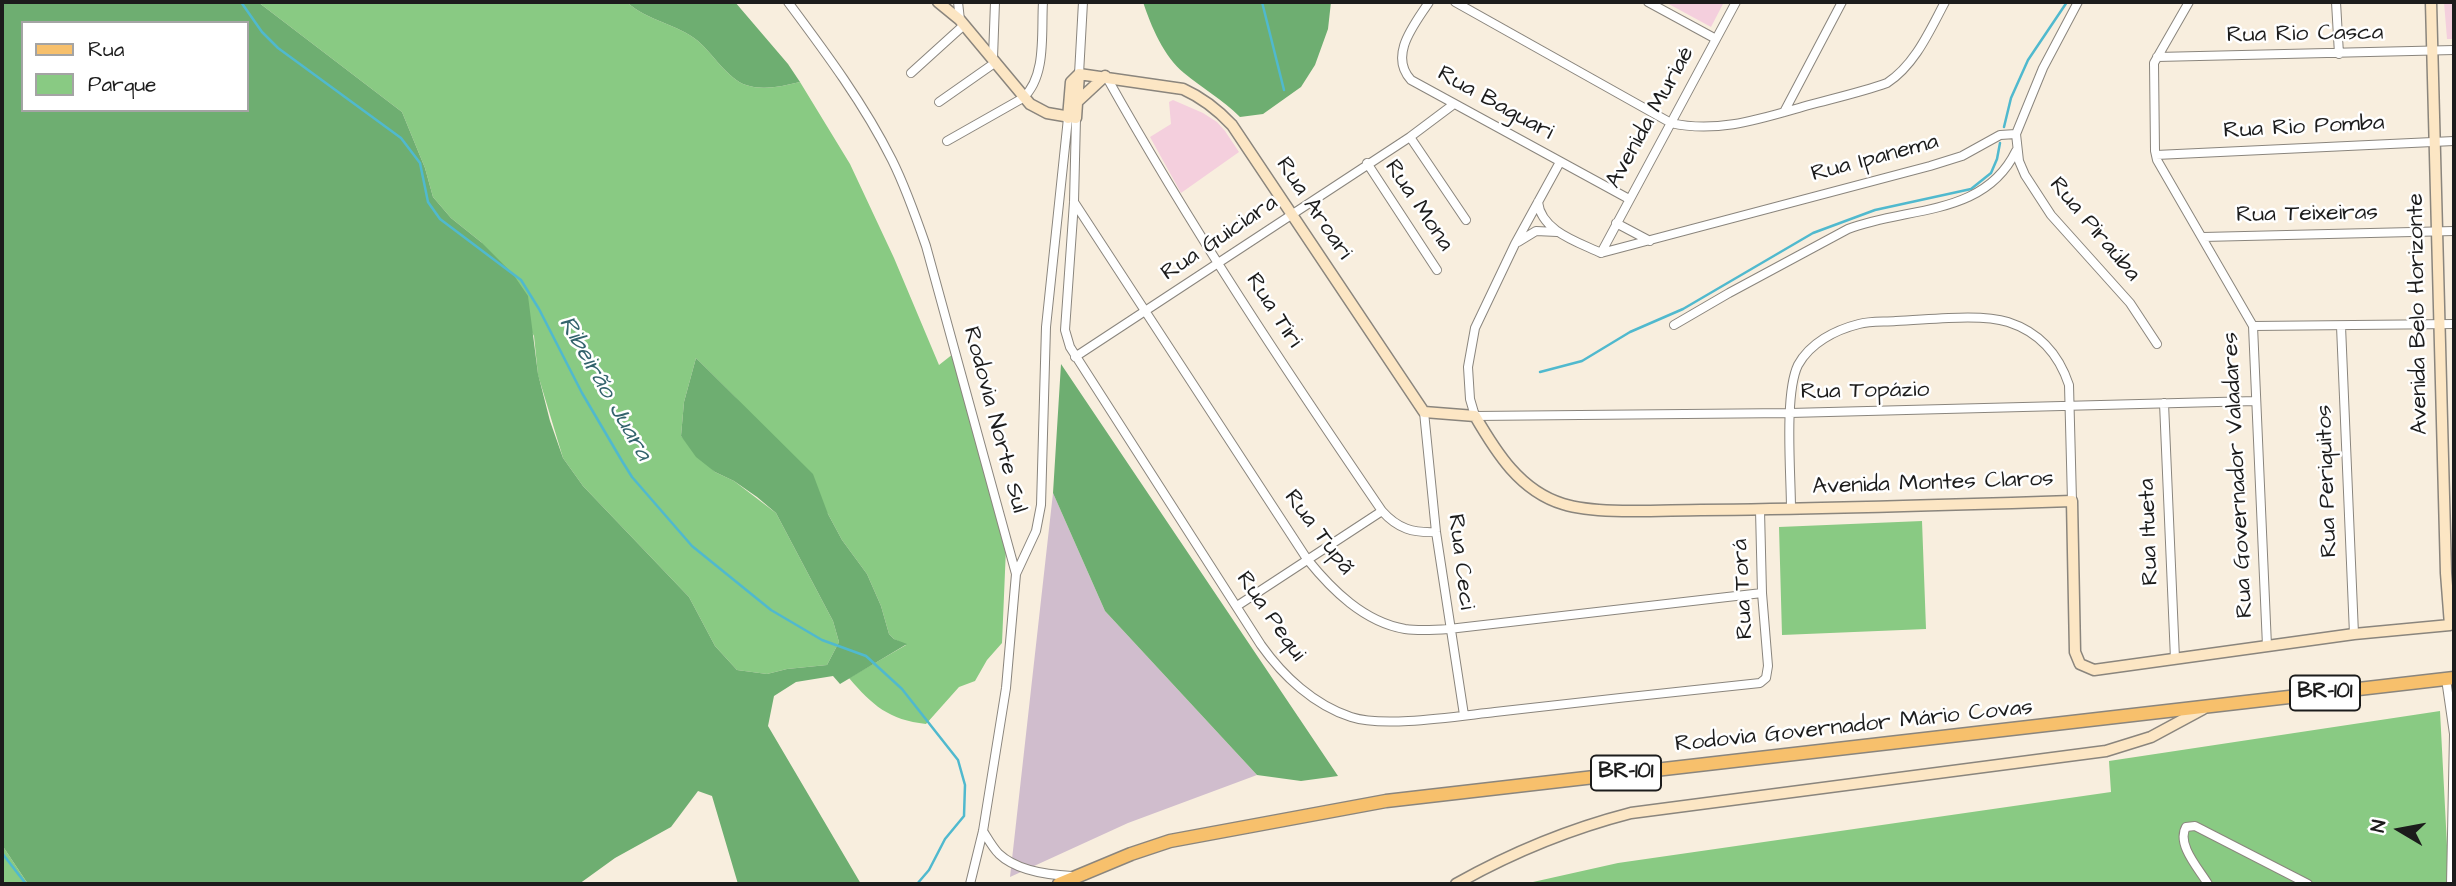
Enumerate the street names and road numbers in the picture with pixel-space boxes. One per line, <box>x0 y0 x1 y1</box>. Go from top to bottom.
street label: Rua Rio Casca <box>2226 20 2384 50</box>
street label: Avenida Muriaé <box>1601 42 1701 194</box>
street label: Rua Baguari <box>1432 61 1558 147</box>
street label: Rua Rio Pomba <box>2223 110 2385 146</box>
street label: Rua Ipanema <box>1808 129 1942 189</box>
street label: Rua Aroari <box>1269 153 1357 265</box>
street label: Rua Mona <box>1377 155 1459 257</box>
street label: Rua Piraúba <box>2042 172 2146 288</box>
street label: Rua Guiciara <box>1157 190 1283 288</box>
street label: Avenida Belo Horizonte <box>2403 193 2435 435</box>
street label: Rua Teixeiras <box>2236 200 2378 230</box>
street label: Rua Tiri <box>1239 269 1307 353</box>
street label: Rodovia Norte Sul <box>956 324 1032 516</box>
street label: Rua Governador Valadares <box>2218 331 2260 619</box>
street label: Rua Topázio <box>1800 377 1930 407</box>
street label: Rua Periquitos <box>2312 404 2344 558</box>
street label: Avenida Montes Claros <box>1812 466 2054 502</box>
street label: Rua Itueta <box>2134 478 2166 586</box>
street label: Rua Tupã <box>1277 485 1359 581</box>
street label: Rua Ceci <box>1440 513 1480 611</box>
street label: Rua Torá <box>1728 538 1760 640</box>
street label: Rua Pequi <box>1229 567 1311 667</box>
road number: BR-101 <box>2290 676 2360 710</box>
street label: Rodovia Governador Mário Covas <box>1674 694 2034 760</box>
road number: BR-101 <box>1591 756 1661 790</box>

